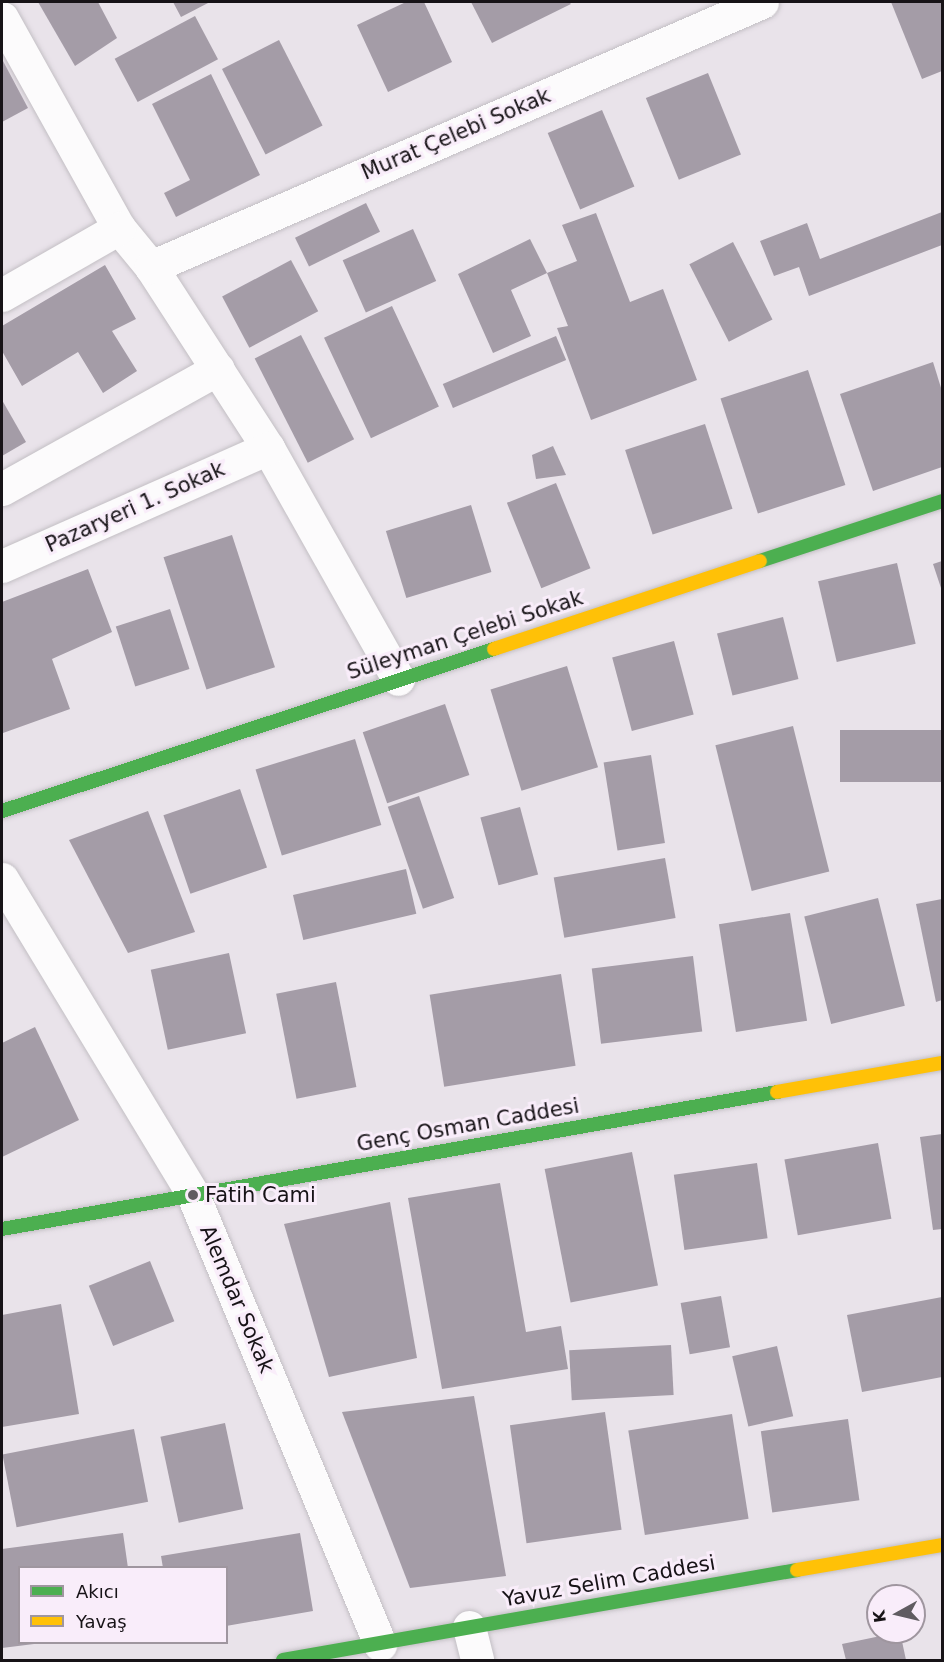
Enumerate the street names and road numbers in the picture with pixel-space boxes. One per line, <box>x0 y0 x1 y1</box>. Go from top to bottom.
street label: Murat Çelebi Sokak <box>358 83 554 185</box>
street label: Pazaryeri 1. Sokak <box>42 456 228 558</box>
street label: Süleyman Çelebi Sokak <box>344 585 586 685</box>
street label: Genç Osman Caddesi <box>355 1093 581 1157</box>
street label: Alemdar Sokak <box>195 1221 279 1377</box>
street label: Yavuz Selim Caddesi <box>501 1550 717 1612</box>

